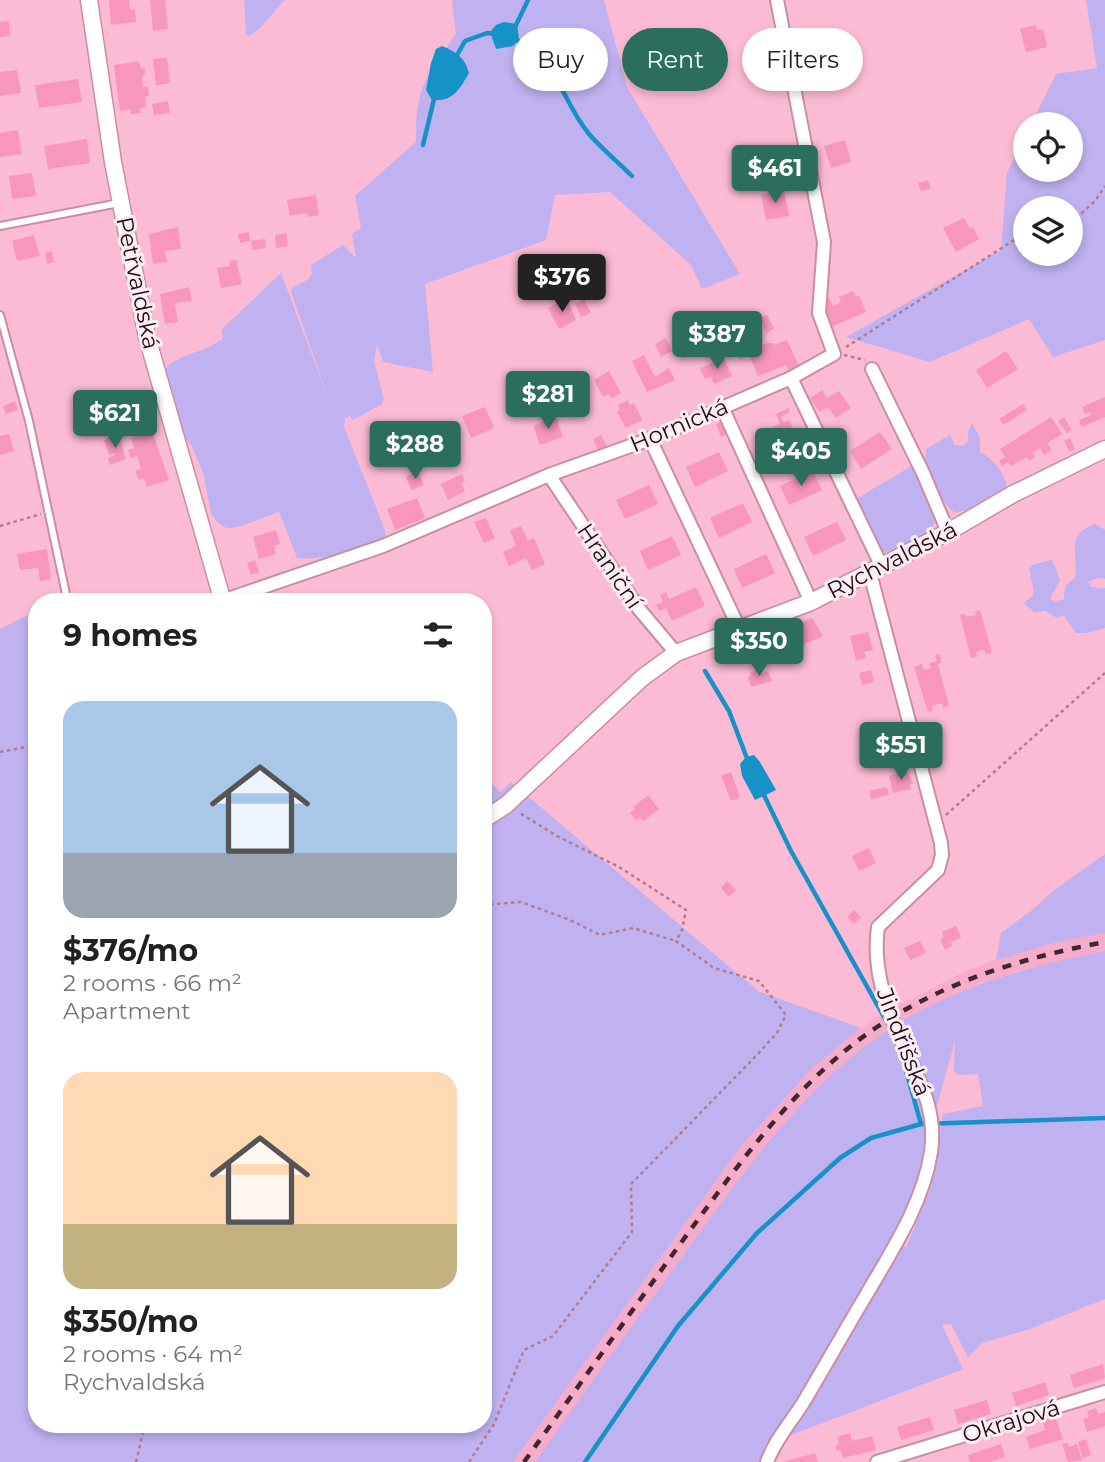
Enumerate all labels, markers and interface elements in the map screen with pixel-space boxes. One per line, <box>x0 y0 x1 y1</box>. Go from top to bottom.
chip: Buy <box>513 28 608 91</box>
chip: Rent <box>622 28 728 91</box>
chip: Filters <box>742 28 863 91</box>
map controls <box>1013 112 1083 266</box>
button: locate <box>1013 112 1083 182</box>
pin: $461 <box>734 146 816 205</box>
text: $461 <box>748 154 802 182</box>
button: layers <box>1013 196 1083 266</box>
street label: Petřvaldská <box>110 214 166 352</box>
pin: $376 <box>521 254 603 314</box>
text: $376 <box>534 263 590 291</box>
pin: $387 <box>676 312 758 371</box>
text: $387 <box>688 320 746 348</box>
pin: $281 <box>507 372 589 431</box>
text: $281 <box>522 380 574 408</box>
pin: $621 <box>74 391 156 450</box>
street label: Hornická <box>626 392 732 458</box>
text: $621 <box>89 399 141 427</box>
pin: $288 <box>374 421 456 481</box>
pin: $405 <box>760 428 842 488</box>
text: $288 <box>386 430 444 458</box>
text: $405 <box>771 437 831 465</box>
street label: Rychvaldská <box>822 515 962 605</box>
street label: Hraniční <box>571 518 649 615</box>
icon: filters <box>419 616 457 654</box>
text: 9 homes <box>63 617 198 654</box>
pin: $350 <box>718 618 800 678</box>
text: $350 <box>730 627 788 655</box>
pin: $551 <box>860 722 942 782</box>
text: $551 <box>876 731 926 759</box>
icon: home <box>197 746 323 872</box>
text: $376/mo <box>63 932 198 969</box>
text: 2 rooms · 66 m² <box>63 969 242 997</box>
street label: Jindřišská <box>870 983 937 1100</box>
text: Apartment <box>63 997 191 1025</box>
icon: home <box>197 1117 323 1243</box>
text: $350/mo <box>63 1303 198 1340</box>
text: 2 rooms · 64 m² <box>63 1340 243 1368</box>
text: Rychvaldská <box>63 1368 206 1396</box>
street label: Okrajová <box>959 1393 1063 1449</box>

